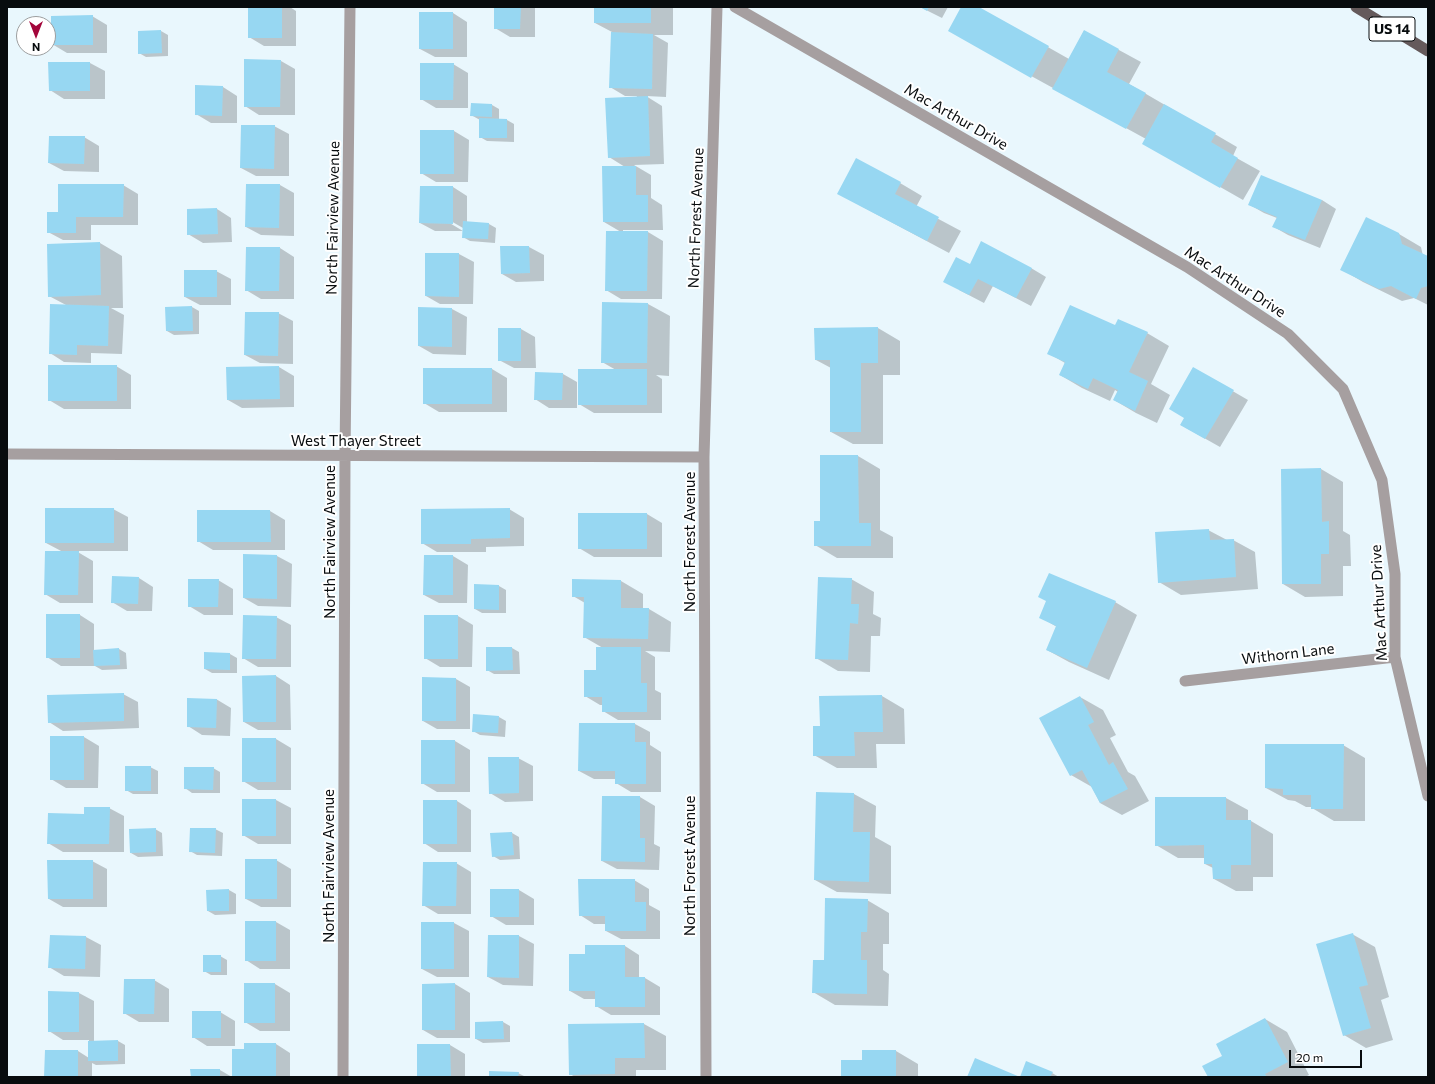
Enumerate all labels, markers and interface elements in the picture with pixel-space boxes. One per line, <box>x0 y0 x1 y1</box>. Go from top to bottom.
north arrow <box>16 16 56 56</box>
road number: US 14 <box>1369 17 1415 41</box>
text: N <box>32 41 40 54</box>
street label: Mac Arthur Drive <box>901 80 1011 154</box>
street label: North Fairview Avenue <box>323 141 343 295</box>
street label: North Forest Avenue <box>685 147 707 289</box>
street label: Mac Arthur Drive <box>1181 243 1289 321</box>
street label: West Thayer Street <box>291 432 421 450</box>
street label: North Fairview Avenue <box>321 465 339 619</box>
street label: North Forest Avenue <box>681 472 699 612</box>
street label: Mac Arthur Drive <box>1367 544 1391 662</box>
street label: Withorn Lane <box>1241 639 1335 669</box>
street label: North Fairview Avenue <box>320 789 338 943</box>
street label: North Forest Avenue <box>681 796 699 936</box>
scale bar <box>1291 1042 1364 1068</box>
text: 20 m <box>1296 1050 1323 1064</box>

